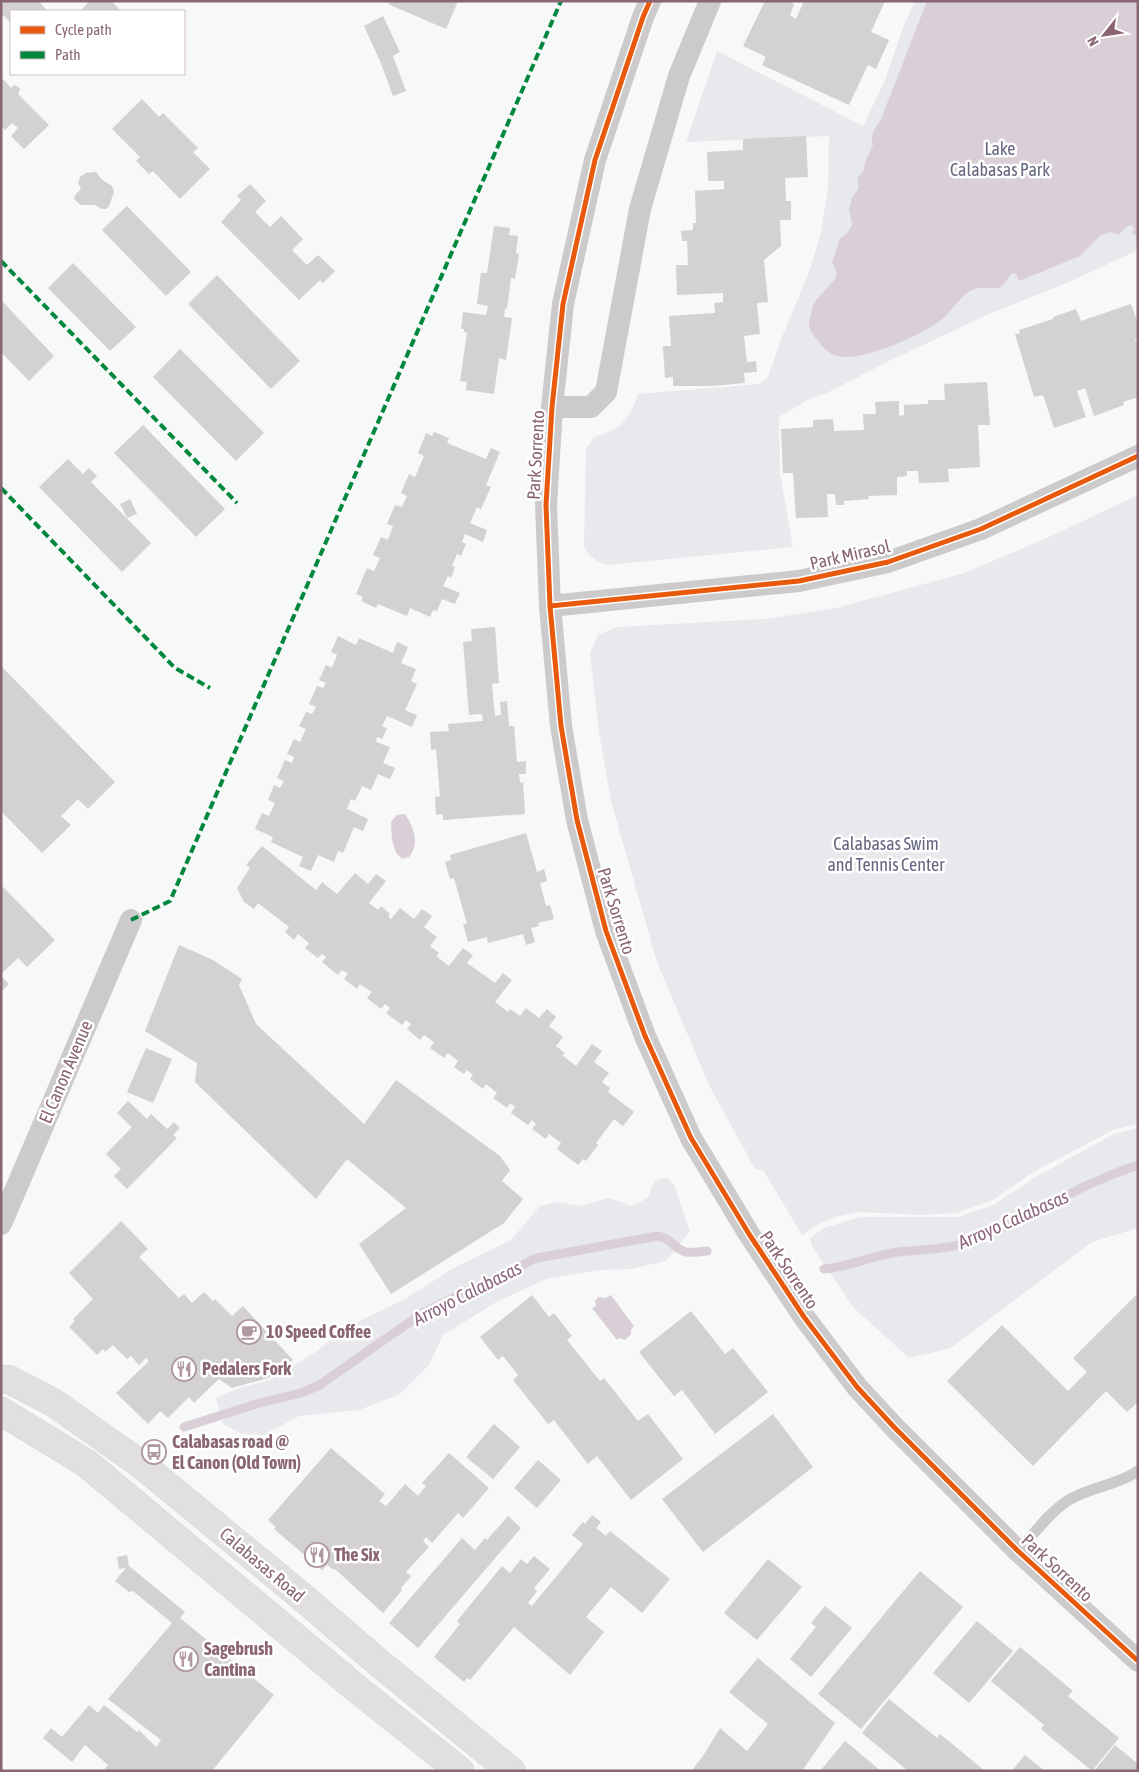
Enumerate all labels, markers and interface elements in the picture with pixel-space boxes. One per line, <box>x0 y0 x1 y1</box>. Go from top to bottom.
legend <box>10 10 185 75</box>
north arrow <box>1079 10 1129 60</box>
text: Cycle path <box>55 21 112 38</box>
text: N <box>1084 34 1102 49</box>
text: Path <box>55 46 81 63</box>
park label: Lake Calabasas Park <box>950 138 1050 180</box>
street label: Park Sorrento <box>523 410 548 500</box>
street label: Park Mirasol <box>808 535 892 574</box>
park label: Calabasas Swim and Tennis Center <box>828 833 945 875</box>
street label: Park Sorrento <box>593 865 640 957</box>
street label: El Canon Avenue <box>34 1017 97 1126</box>
water label: Arroyo Calabasas <box>953 1185 1072 1254</box>
street label: Park Sorrento <box>756 1227 823 1313</box>
water label: Arroyo Calabasas <box>408 1256 525 1330</box>
cafe icon: 10 Speed Coffee <box>236 1319 262 1345</box>
place label: 10 Speed Coffee <box>266 1321 371 1342</box>
restaurant icon: Pedalers Fork <box>171 1356 197 1382</box>
place label: Pedalers Fork <box>202 1358 292 1379</box>
place label: Calabasas road @ El Canon (Old Town) <box>172 1431 301 1473</box>
bus stop icon: Calabasas road @ El Canon (Old Town) <box>141 1439 167 1465</box>
street label: Calabasas Road <box>216 1523 309 1606</box>
street label: Park Sorrento <box>1017 1529 1097 1606</box>
restaurant icon: The Six <box>304 1542 330 1568</box>
place label: The Six <box>334 1544 381 1565</box>
place label: Sagebrush Cantina <box>204 1638 273 1680</box>
restaurant icon: Sagebrush Cantina <box>173 1646 199 1672</box>

